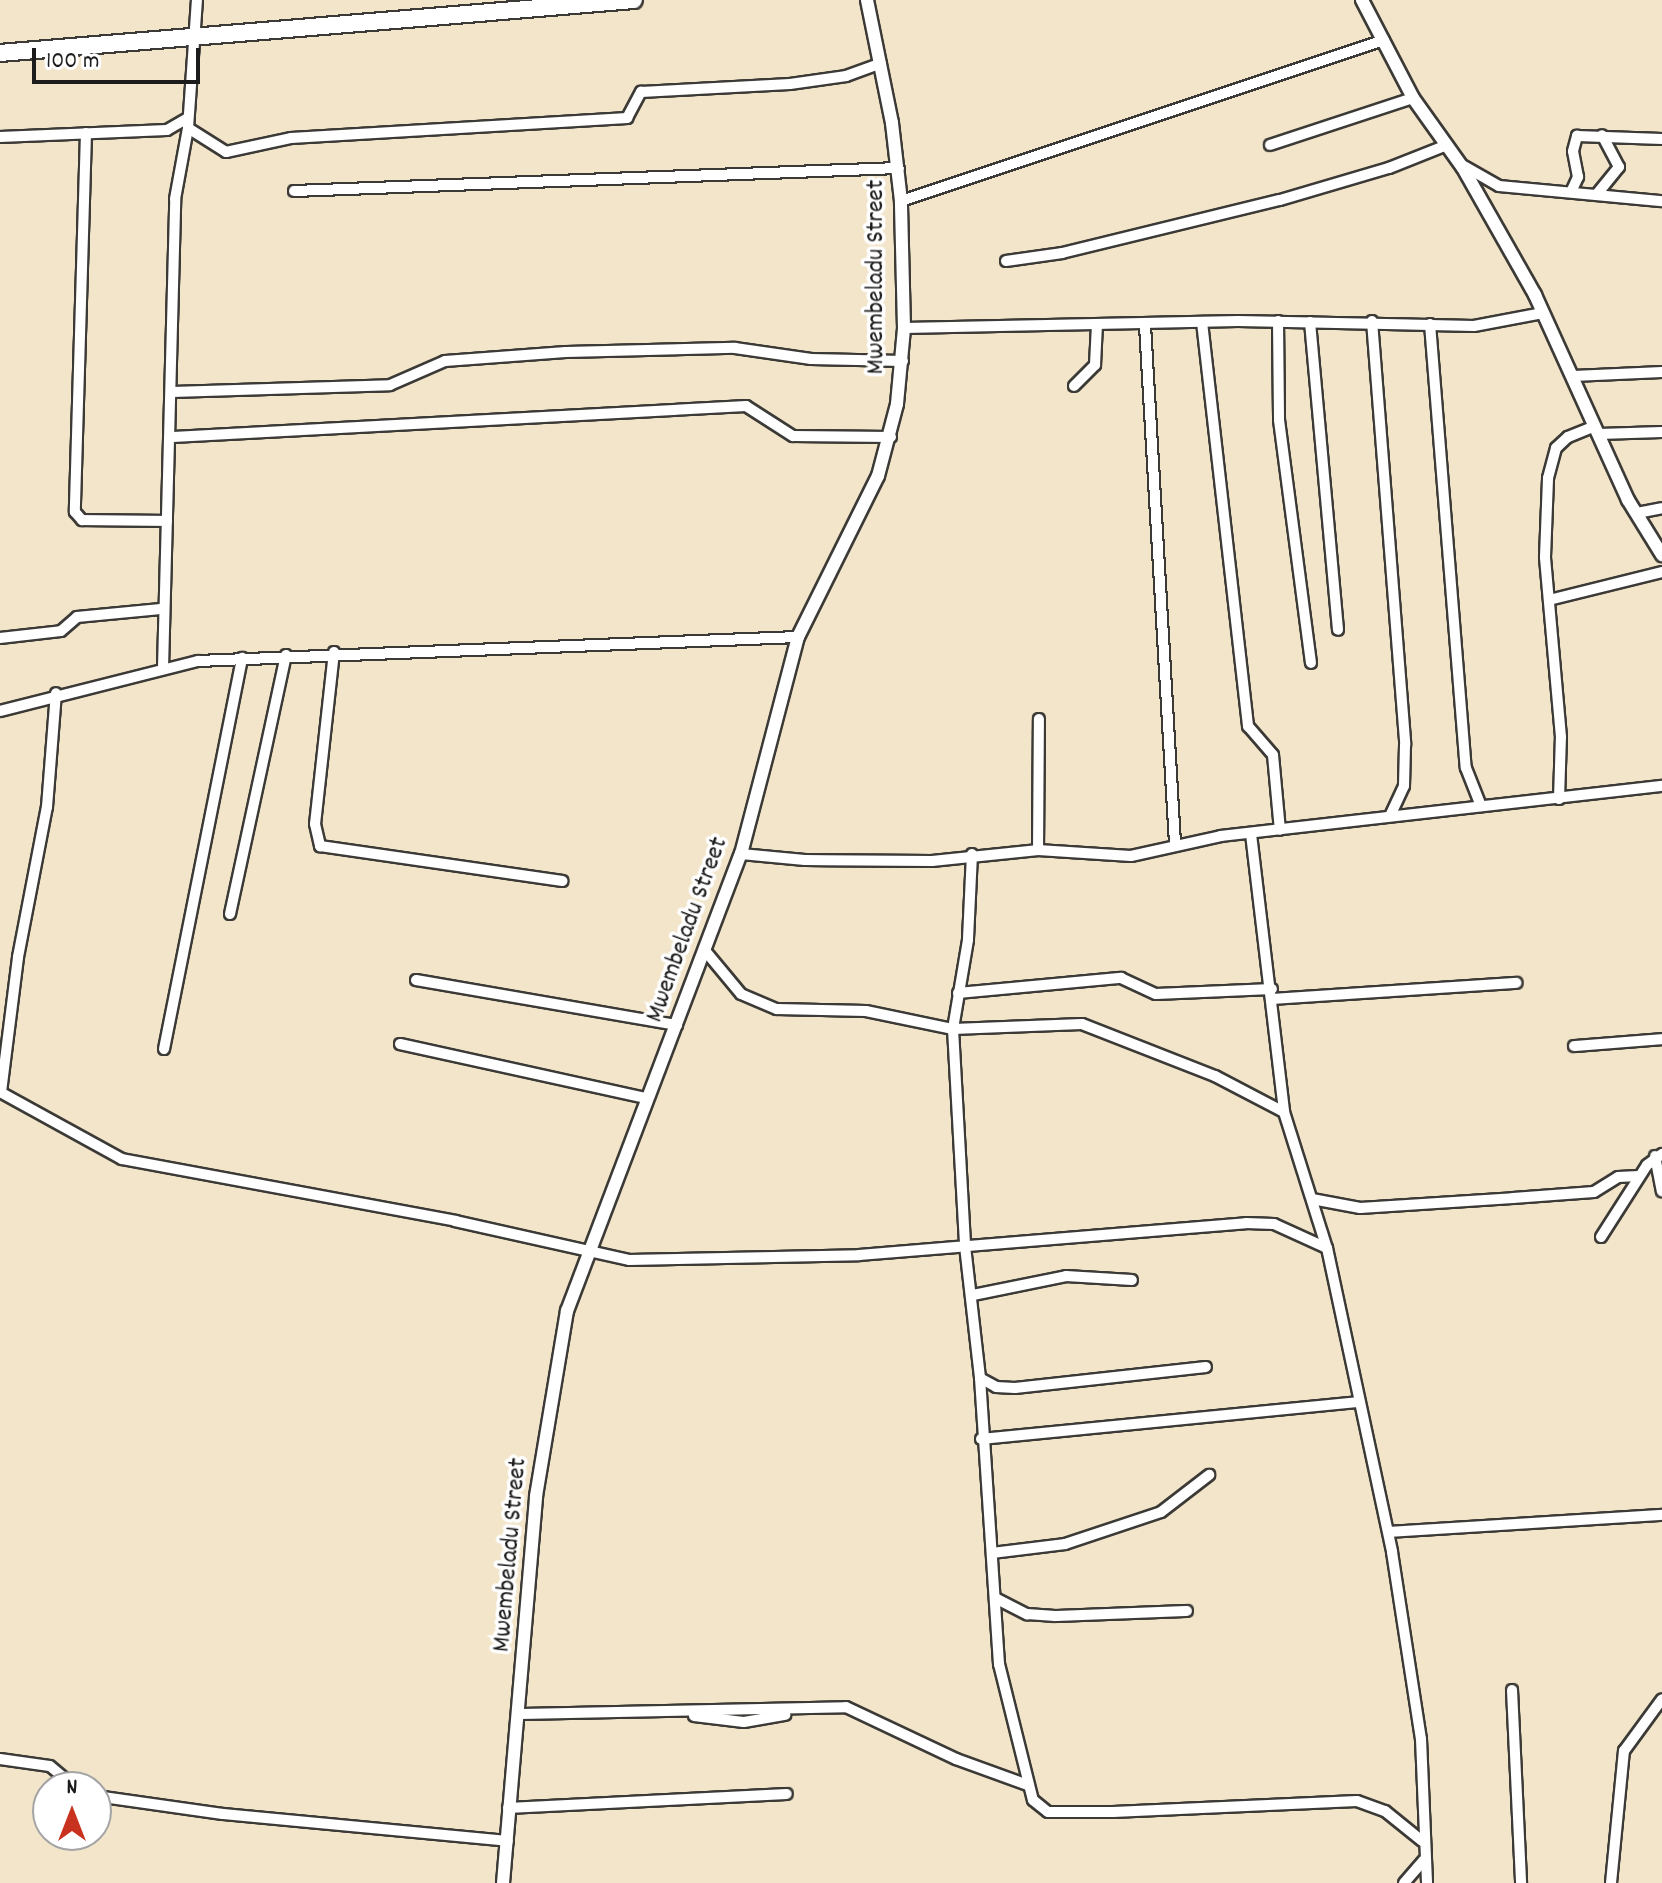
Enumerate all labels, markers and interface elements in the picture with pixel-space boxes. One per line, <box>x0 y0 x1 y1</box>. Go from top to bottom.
scale bar <box>36 32 204 82</box>
text: 100 m <box>46 45 99 79</box>
street label: Mwembeladu Street <box>861 180 893 374</box>
street label: Mwembeladu Street <box>640 833 736 1027</box>
street label: Mwembeladu Street <box>487 1457 535 1653</box>
north arrow <box>32 1771 112 1851</box>
text: N <box>67 1773 77 1804</box>

